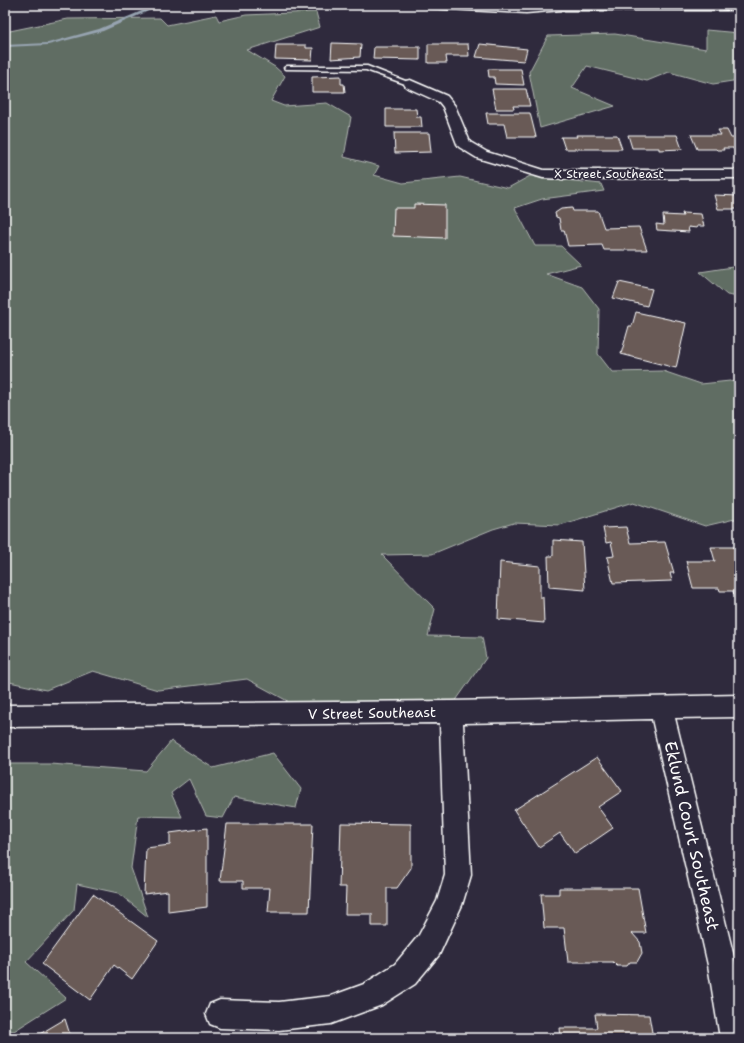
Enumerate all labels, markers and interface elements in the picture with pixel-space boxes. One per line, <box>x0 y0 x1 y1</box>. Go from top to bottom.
street label: X Street Southeast <box>554 166 664 182</box>
street label: V Street Southeast <box>308 703 436 723</box>
street label: Eklund Court Southeast <box>659 739 725 933</box>

